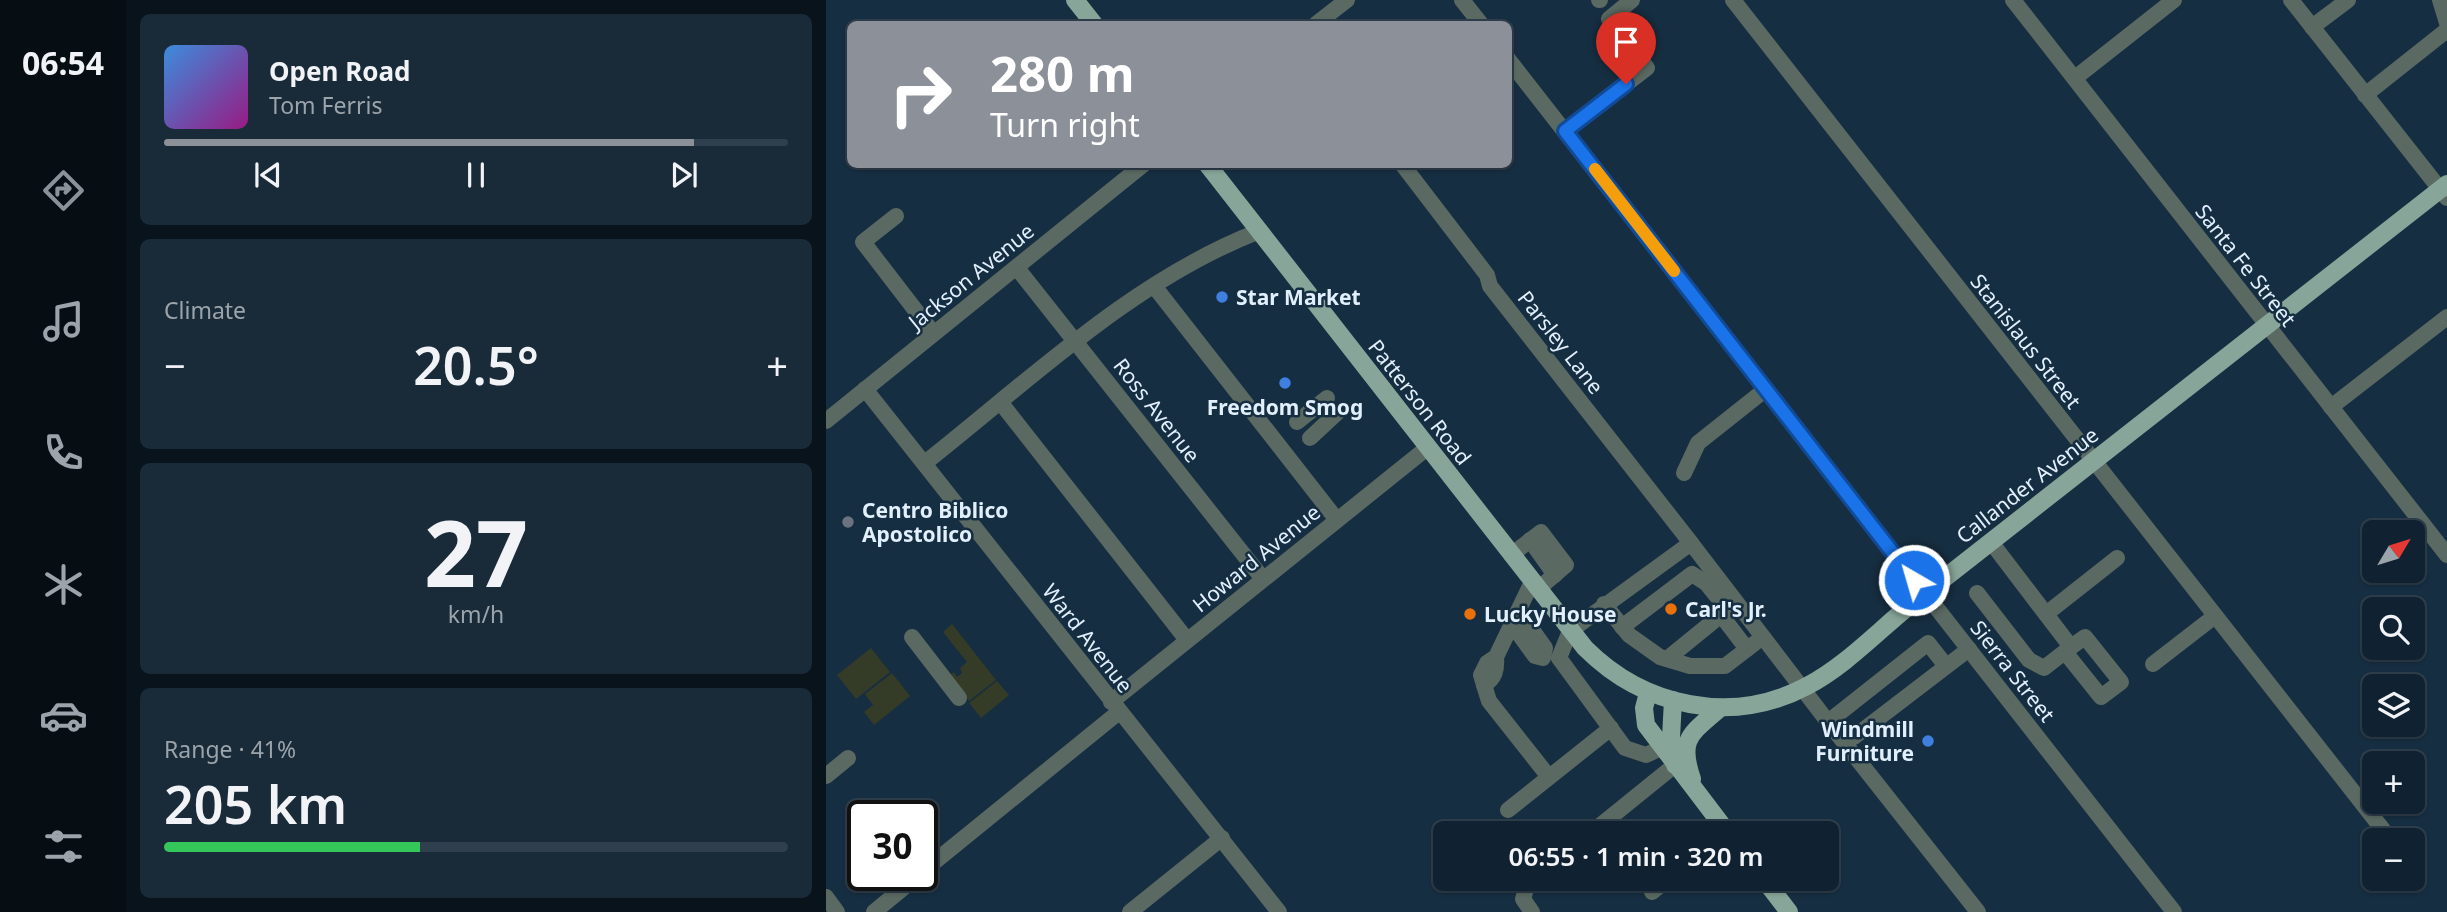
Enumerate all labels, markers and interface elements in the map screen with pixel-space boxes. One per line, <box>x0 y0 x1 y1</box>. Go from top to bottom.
pin <box>1596 12.0 1656 84</box>
icon: arrive <box>1607 23 1645 61</box>
text: 280 m <box>990 40 1135 106</box>
text: 06:54 <box>22 41 104 84</box>
icon: right <box>875 49 966 140</box>
text: Open Road <box>269 53 411 89</box>
text: Tom Ferris <box>269 89 382 121</box>
text: Turn right <box>990 103 1140 146</box>
icon: previous <box>249 156 287 194</box>
icon: pause <box>457 156 495 194</box>
icon: next <box>665 156 703 194</box>
icon: directions <box>39 166 88 215</box>
street label: Santa Fe Street <box>2189 198 2303 332</box>
street label: Jackson Avenue <box>901 217 1040 337</box>
street label: Stanislaus Street <box>1965 268 2088 414</box>
place label: Star Market <box>1236 283 1361 311</box>
street label: Parsley Lane <box>1512 285 1610 399</box>
marker: Star Market <box>1214 289 1230 305</box>
text: Climate <box>164 294 246 326</box>
icon: music <box>39 297 88 346</box>
text: 20.5° <box>413 329 539 400</box>
street label: Patterson Road <box>1362 334 1478 470</box>
text: − <box>164 339 186 391</box>
text: + <box>766 339 788 391</box>
street label: Ross Avenue <box>1107 352 1207 468</box>
marker: Freedom Smog <box>1277 375 1293 391</box>
place label: Freedom Smog <box>1207 393 1363 421</box>
street label: Callander Avenue <box>1950 421 2104 549</box>
icon: phone <box>39 428 88 477</box>
text: 27 <box>424 490 528 614</box>
place label: Centro Biblico Apostolico <box>862 496 1008 548</box>
street label: Howard Avenue <box>1186 498 1326 618</box>
marker: Centro Biblico Apostolico <box>840 514 856 530</box>
north arrow <box>2362 520 2426 583</box>
map controls <box>2362 520 2425 891</box>
position arrow <box>1877 543 1951 617</box>
icon: climate <box>39 560 88 609</box>
street label: Ward Avenue <box>1037 578 1139 698</box>
place label: Carl's Jr. <box>1685 595 1767 623</box>
button: search <box>2362 597 2425 660</box>
text: km/h <box>448 598 504 630</box>
place label: Lucky House <box>1484 600 1617 628</box>
marker: Carl's Jr. <box>1663 601 1679 617</box>
marker: Lucky House <box>1462 606 1478 622</box>
street label: Sierra Street <box>1965 614 2062 728</box>
button: layers <box>2362 674 2425 737</box>
icon: car <box>39 691 88 740</box>
place label: Windmill Furniture <box>1815 715 1914 767</box>
text: Range · 41% <box>164 733 296 765</box>
marker: Windmill Furniture <box>1920 733 1936 749</box>
button: + <box>2362 751 2425 814</box>
text: 205 km <box>164 768 347 839</box>
speed limit sign: 30 <box>847 800 938 891</box>
icon: filters <box>39 822 88 871</box>
button: − <box>2362 828 2425 891</box>
text: 06:55 · 1 min · 320 m <box>1509 838 1763 874</box>

